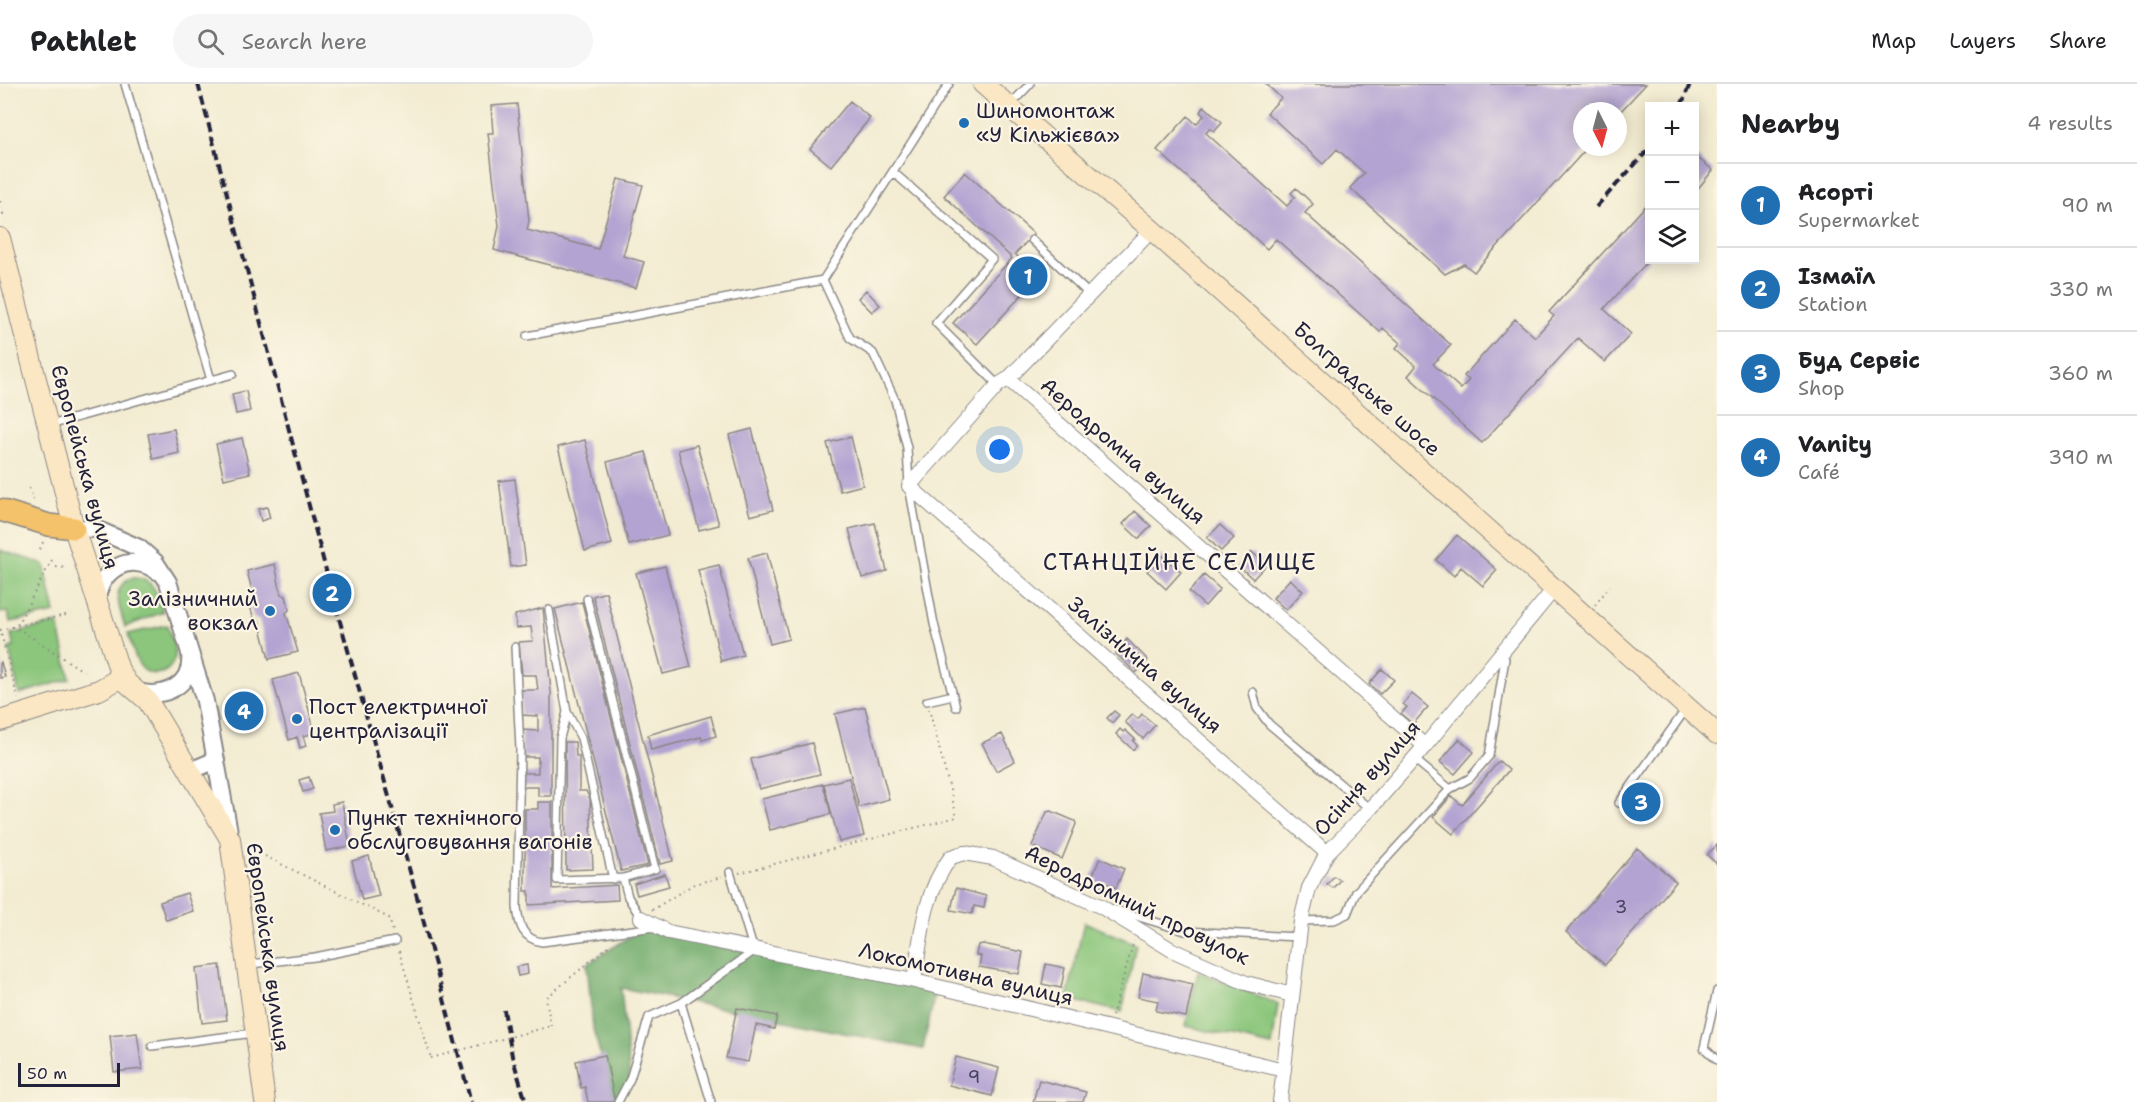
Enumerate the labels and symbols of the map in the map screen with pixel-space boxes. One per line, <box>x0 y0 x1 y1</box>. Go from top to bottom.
place label: Шиномонтаж «У Кільжієва» <box>976 97 1120 149</box>
north arrow <box>1573 102 1627 156</box>
marker: Шиномонтаж «У Кільжієва» <box>957 116 971 130</box>
pin: 1 <box>1008 254 1048 298</box>
street label: Болградське шосе <box>1287 315 1447 463</box>
street label: Європейська вулиця <box>44 362 126 572</box>
street label: Аеродромна вулиця <box>1034 371 1212 531</box>
your location <box>985 435 1014 464</box>
district label: СТАНЦІЙНЕ СЕЛИЩЕ <box>1043 546 1317 578</box>
pin: 2 <box>312 570 352 616</box>
place label: Залізничний вокзал <box>128 585 258 637</box>
street label: Залізнична вулиця <box>1062 590 1228 740</box>
marker: Залізничний вокзал <box>263 604 277 618</box>
pin: 4 <box>224 688 264 734</box>
place label: Пост електричної централізації <box>309 693 488 745</box>
marker: Пост електричної централізації <box>290 712 304 726</box>
street label: Осіння вулиця <box>1307 714 1427 842</box>
pin: 3 <box>1622 780 1660 824</box>
place label: Пункт технічного обслуговування вагонів <box>347 804 593 856</box>
marker: Пункт технічного обслуговування вагонів <box>328 823 342 837</box>
street label: Аеродромний провулок <box>1020 838 1254 972</box>
street label: Європейська вулиця <box>239 841 297 1053</box>
house number: 3 <box>1615 895 1627 919</box>
street label: Локомотивна вулиця <box>856 936 1076 1012</box>
scale bar <box>18 1060 120 1088</box>
house number: 9 <box>968 1065 980 1089</box>

